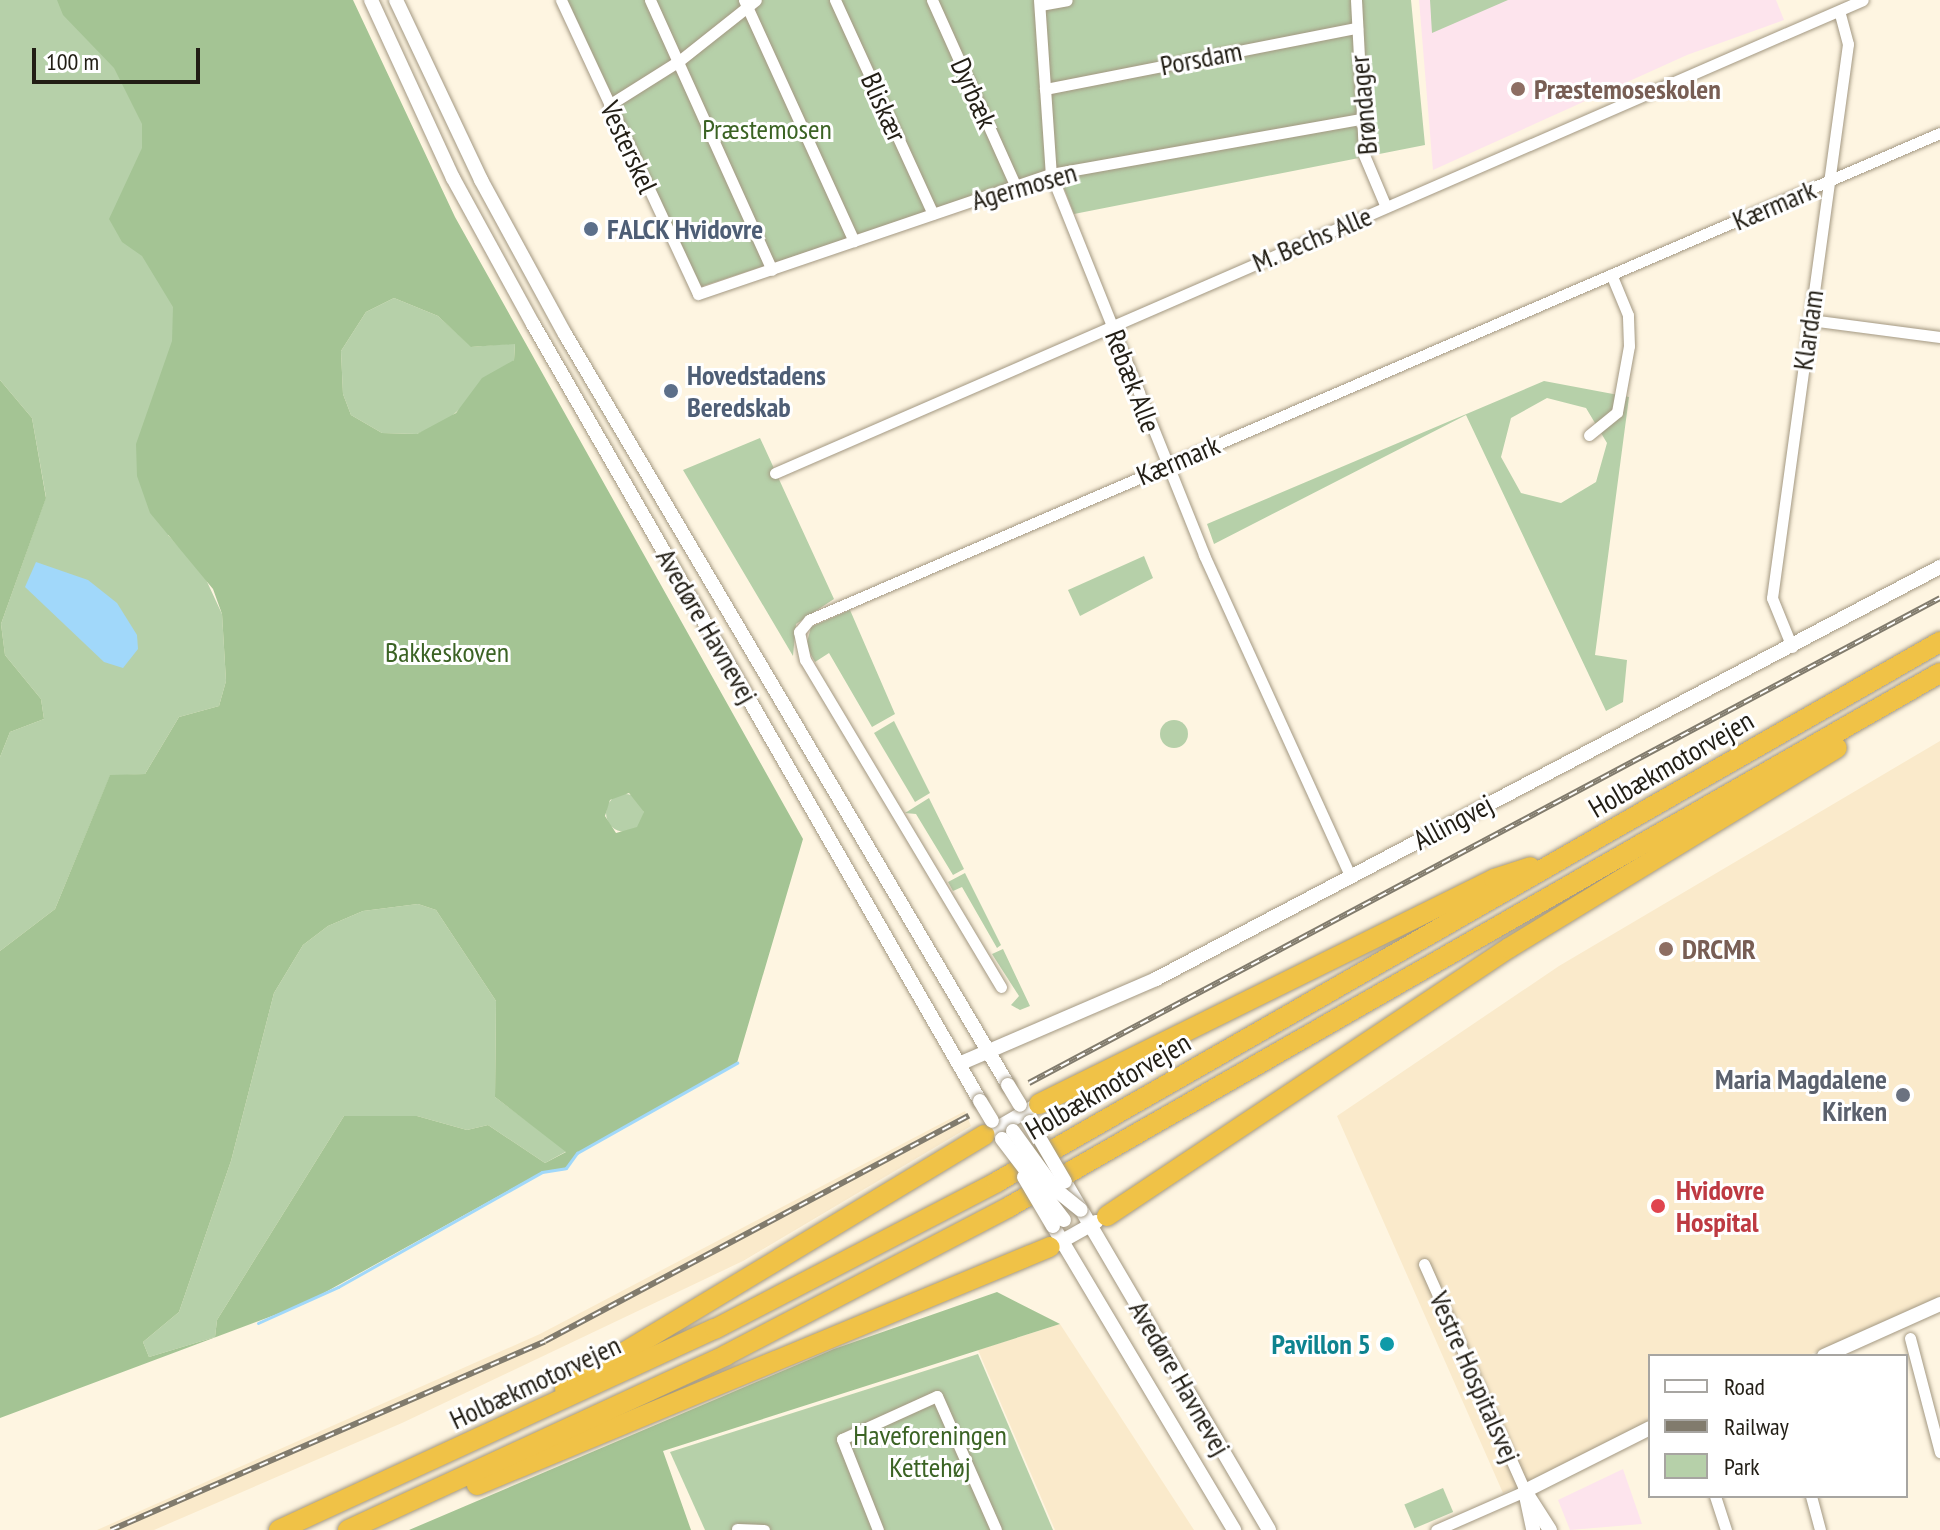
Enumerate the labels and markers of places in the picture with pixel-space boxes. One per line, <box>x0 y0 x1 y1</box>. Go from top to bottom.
place label: Præstemoseskolen <box>1534 72 1721 106</box>
marker: Præstemoseskolen <box>1509 80 1527 98</box>
place label: FALCK Hvidovre <box>607 212 764 246</box>
marker: FALCK Hvidovre <box>582 220 600 238</box>
place label: Hovedstadens Beredskab <box>687 358 826 424</box>
marker: Hovedstadens Beredskab <box>662 382 680 400</box>
place label: DRCMR <box>1682 932 1756 966</box>
marker: DRCMR <box>1657 940 1675 958</box>
place label: Maria Magdalene Kirken <box>1715 1062 1887 1128</box>
marker: Maria Magdalene Kirken <box>1894 1086 1912 1104</box>
place label: Hvidovre Hospital <box>1676 1173 1764 1239</box>
marker: Hvidovre Hospital <box>1647 1195 1669 1217</box>
place label: Pavillon 5 <box>1271 1327 1371 1361</box>
marker: Pavillon 5 <box>1378 1335 1396 1353</box>

